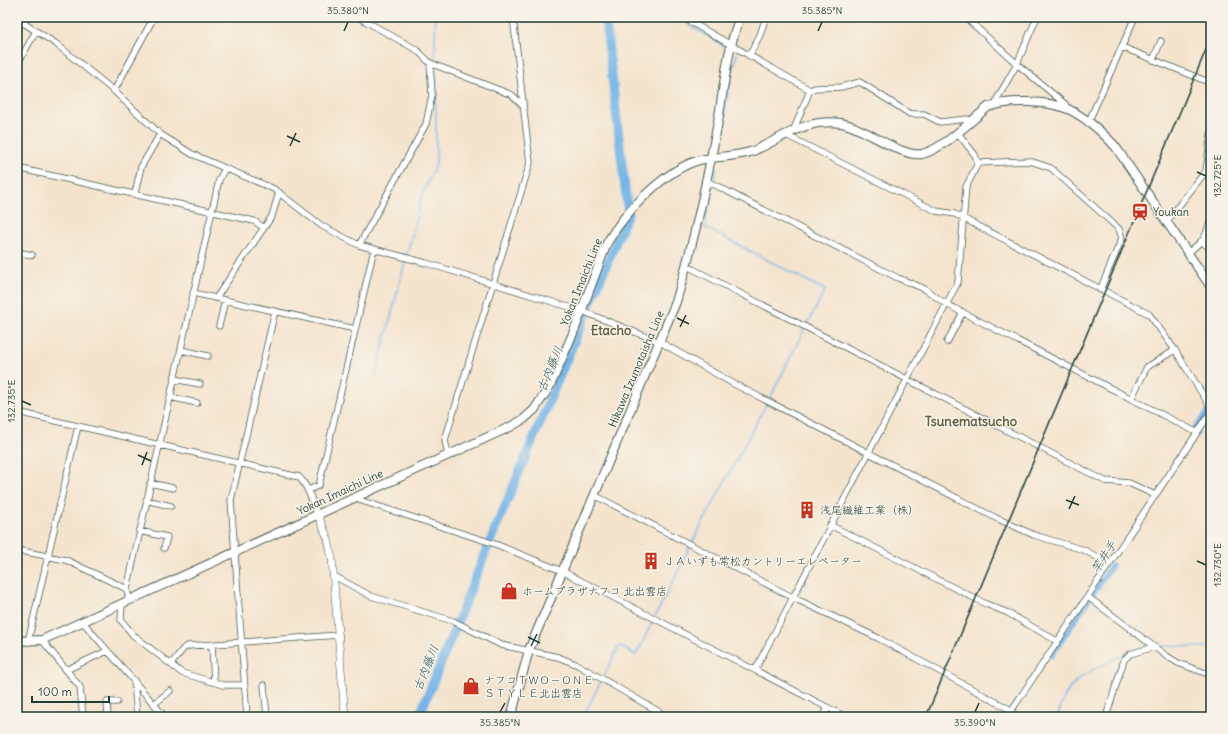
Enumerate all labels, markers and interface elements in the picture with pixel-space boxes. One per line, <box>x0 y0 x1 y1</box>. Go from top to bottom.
text: 35.380°N <box>327 4 369 17</box>
text: 35.385°N <box>802 4 842 17</box>
text: 132.725°E <box>1211 155 1224 197</box>
station icon: Youkan <box>1130 202 1150 222</box>
place label: Youkan <box>1153 205 1189 219</box>
street label: Yokan Imaichi Line <box>557 236 605 328</box>
street label: Hikawa Izumotaisha Line <box>605 308 667 429</box>
district label: Etacho <box>591 322 631 339</box>
water label: 古内藤川 <box>533 344 566 394</box>
text: 132.735°E <box>5 380 18 422</box>
district label: Tsunematsucho <box>925 413 1017 430</box>
street label: Yokan Imaichi Line <box>295 466 385 518</box>
building icon: 浅尾繊維工業（株） <box>797 500 817 520</box>
place label: 浅尾繊維工業（株） <box>820 503 919 517</box>
water label: 竿井手 <box>1087 537 1120 576</box>
text: 132.730°E <box>1211 543 1224 587</box>
building icon: ＪＡいずも常松カントリーエレベーター <box>641 551 661 571</box>
place label: ＪＡいずも常松カントリーエレベーター <box>664 554 862 568</box>
shop icon: ホームプラザナフコ 北出雲店 <box>499 581 519 601</box>
place label: ホームプラザナフコ 北出雲店 <box>522 584 667 598</box>
water label: 古内藤川 <box>410 643 441 693</box>
place label: ナフコＴＷＯ－ＯＮＥ ＳＴＹＬＥ北出雲店 <box>484 673 594 700</box>
shop icon: ナフコＴＷＯ－ＯＮＥ ＳＴＹＬＥ北出雲店 <box>461 676 481 696</box>
scale bar <box>32 678 109 704</box>
text: 100 m <box>38 684 72 699</box>
text: 35.385°N <box>480 716 520 729</box>
text: 35.390°N <box>954 716 996 729</box>

